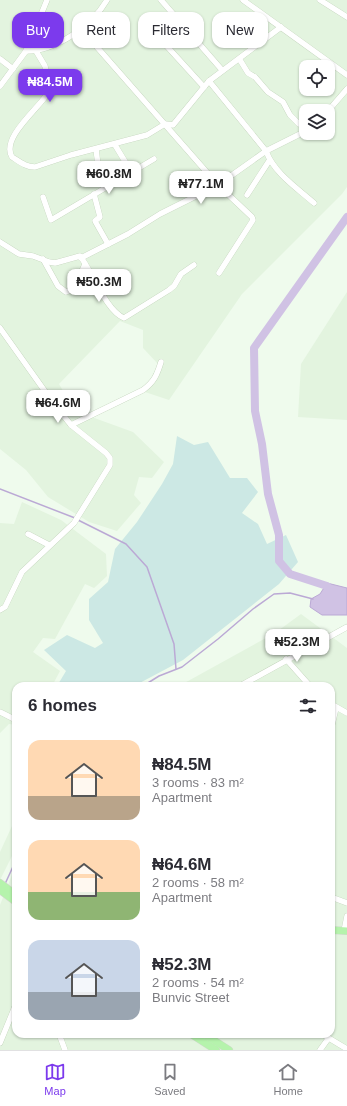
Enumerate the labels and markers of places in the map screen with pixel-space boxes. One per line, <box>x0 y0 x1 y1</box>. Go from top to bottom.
pin: ₦84.5M <box>17 69 83 103</box>
pin: ₦60.8M <box>76 161 142 195</box>
pin: ₦77.1M <box>168 171 234 205</box>
pin: ₦50.3M <box>66 269 132 303</box>
pin: ₦64.6M <box>25 390 91 424</box>
pin: ₦52.3M <box>264 629 330 663</box>

